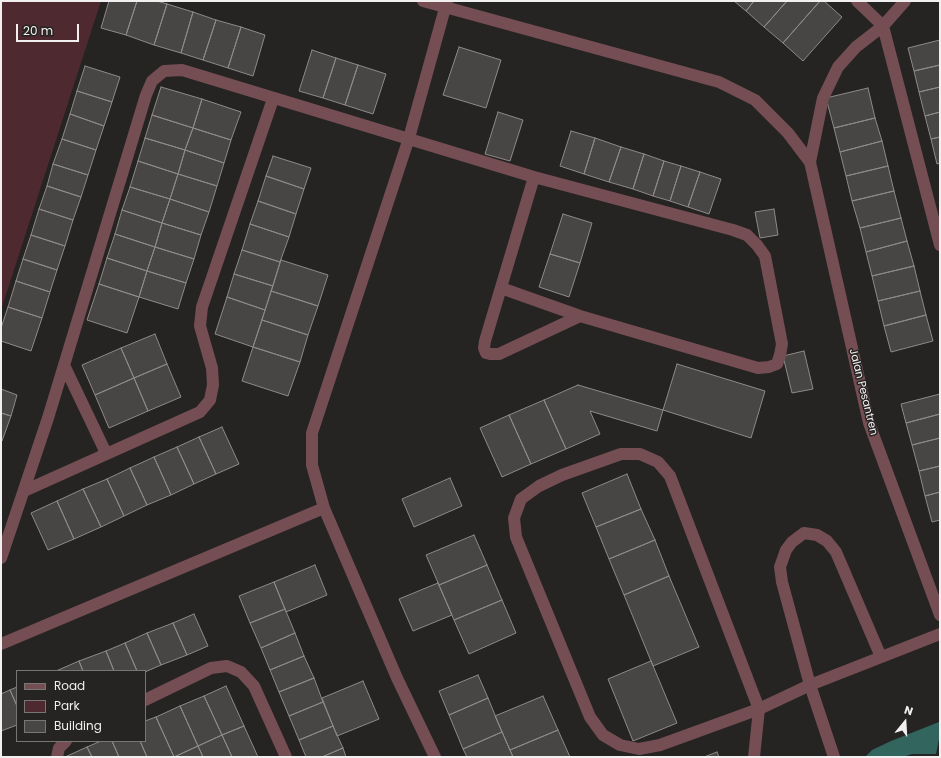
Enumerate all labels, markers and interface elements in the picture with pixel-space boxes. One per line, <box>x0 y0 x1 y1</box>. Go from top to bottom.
scale bar <box>18 16 81 42</box>
text: 20 m <box>23 22 53 39</box>
street label: Jalan Pesantren <box>846 347 880 437</box>
legend <box>16 670 146 742</box>
text: Road <box>54 677 85 694</box>
text: Park <box>54 697 80 714</box>
north arrow <box>885 702 925 742</box>
text: N <box>902 702 915 719</box>
text: Building <box>54 717 102 734</box>

